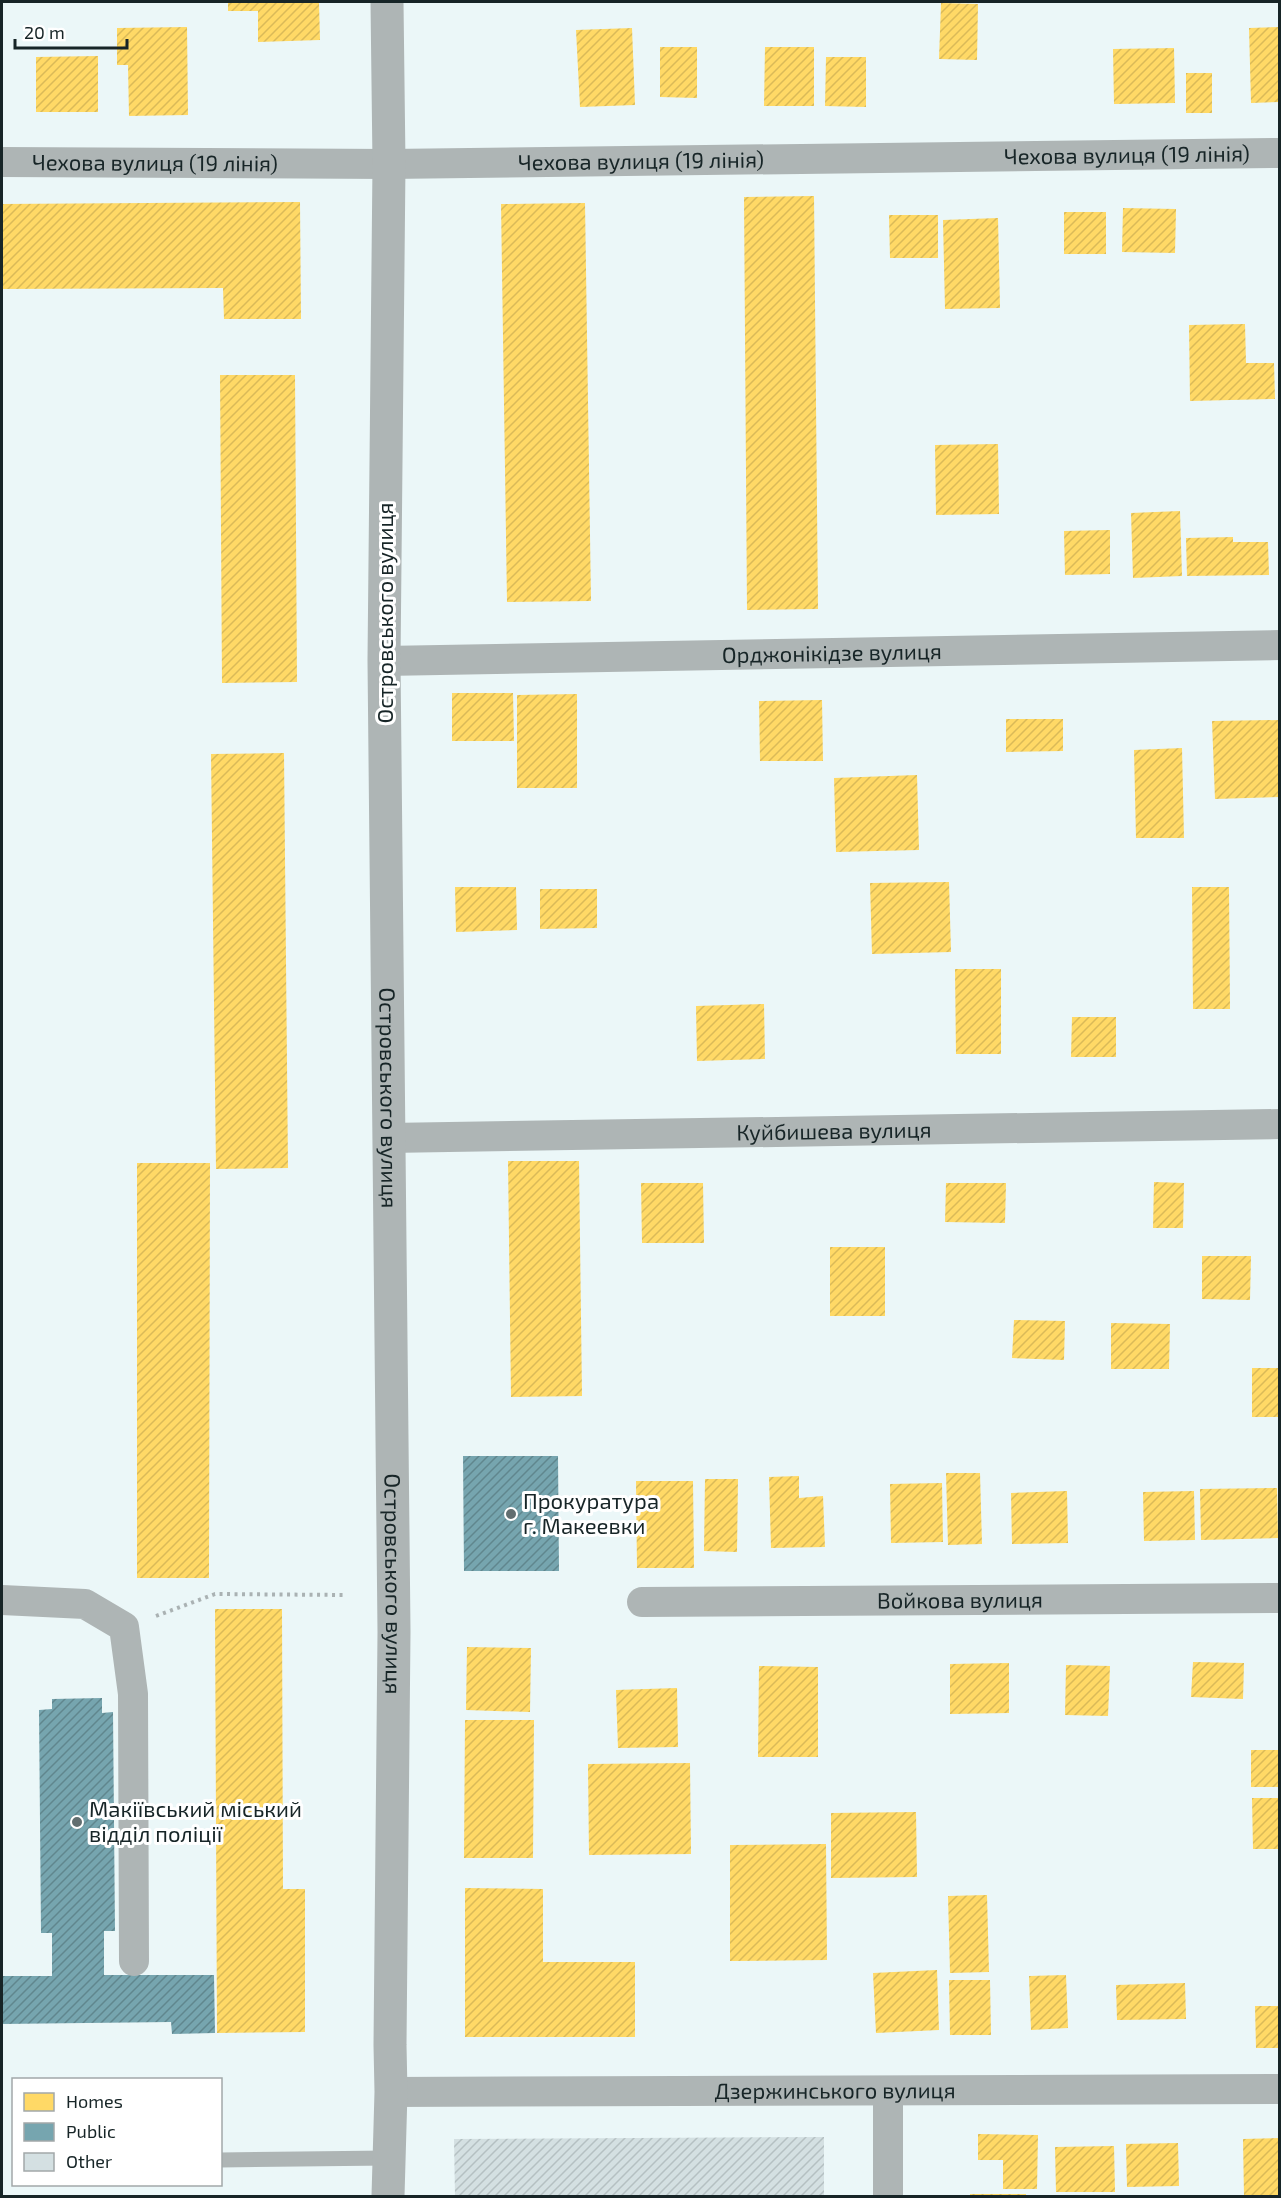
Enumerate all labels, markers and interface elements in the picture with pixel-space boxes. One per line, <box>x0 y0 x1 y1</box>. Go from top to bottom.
scale bar <box>15 12 128 50</box>
text: 20 m <box>24 21 65 43</box>
street label: Чехова вулиця (19 лiнiя) <box>1004 139 1250 168</box>
street label: Чехова вулиця (19 лiнiя) <box>518 145 764 174</box>
street label: Чехова вулиця (19 лiнiя) <box>32 148 278 176</box>
street label: Островського вулиця <box>371 503 398 723</box>
street label: Орджонікідзе вулиця <box>722 637 942 667</box>
street label: Островського вулиця <box>375 987 404 1209</box>
street label: Куйбишева вулиця <box>736 1115 932 1145</box>
street label: Островського вулиця <box>380 1473 408 1695</box>
place label: Прокуратура г. Макеевки <box>523 1487 659 1538</box>
marker: Прокуратура г. Макеевки <box>504 1507 518 1521</box>
street label: Войкова вулиця <box>877 1585 1043 1613</box>
place label: Макіївський міський відділ поліції <box>89 1795 302 1846</box>
marker: Макіївський міський відділ поліції <box>70 1815 84 1829</box>
street label: Дзержинського вулиця <box>714 2076 956 2103</box>
legend <box>12 2078 222 2186</box>
text: Homes <box>66 2090 123 2112</box>
text: Public <box>66 2120 116 2142</box>
text: Other <box>66 2150 112 2172</box>

